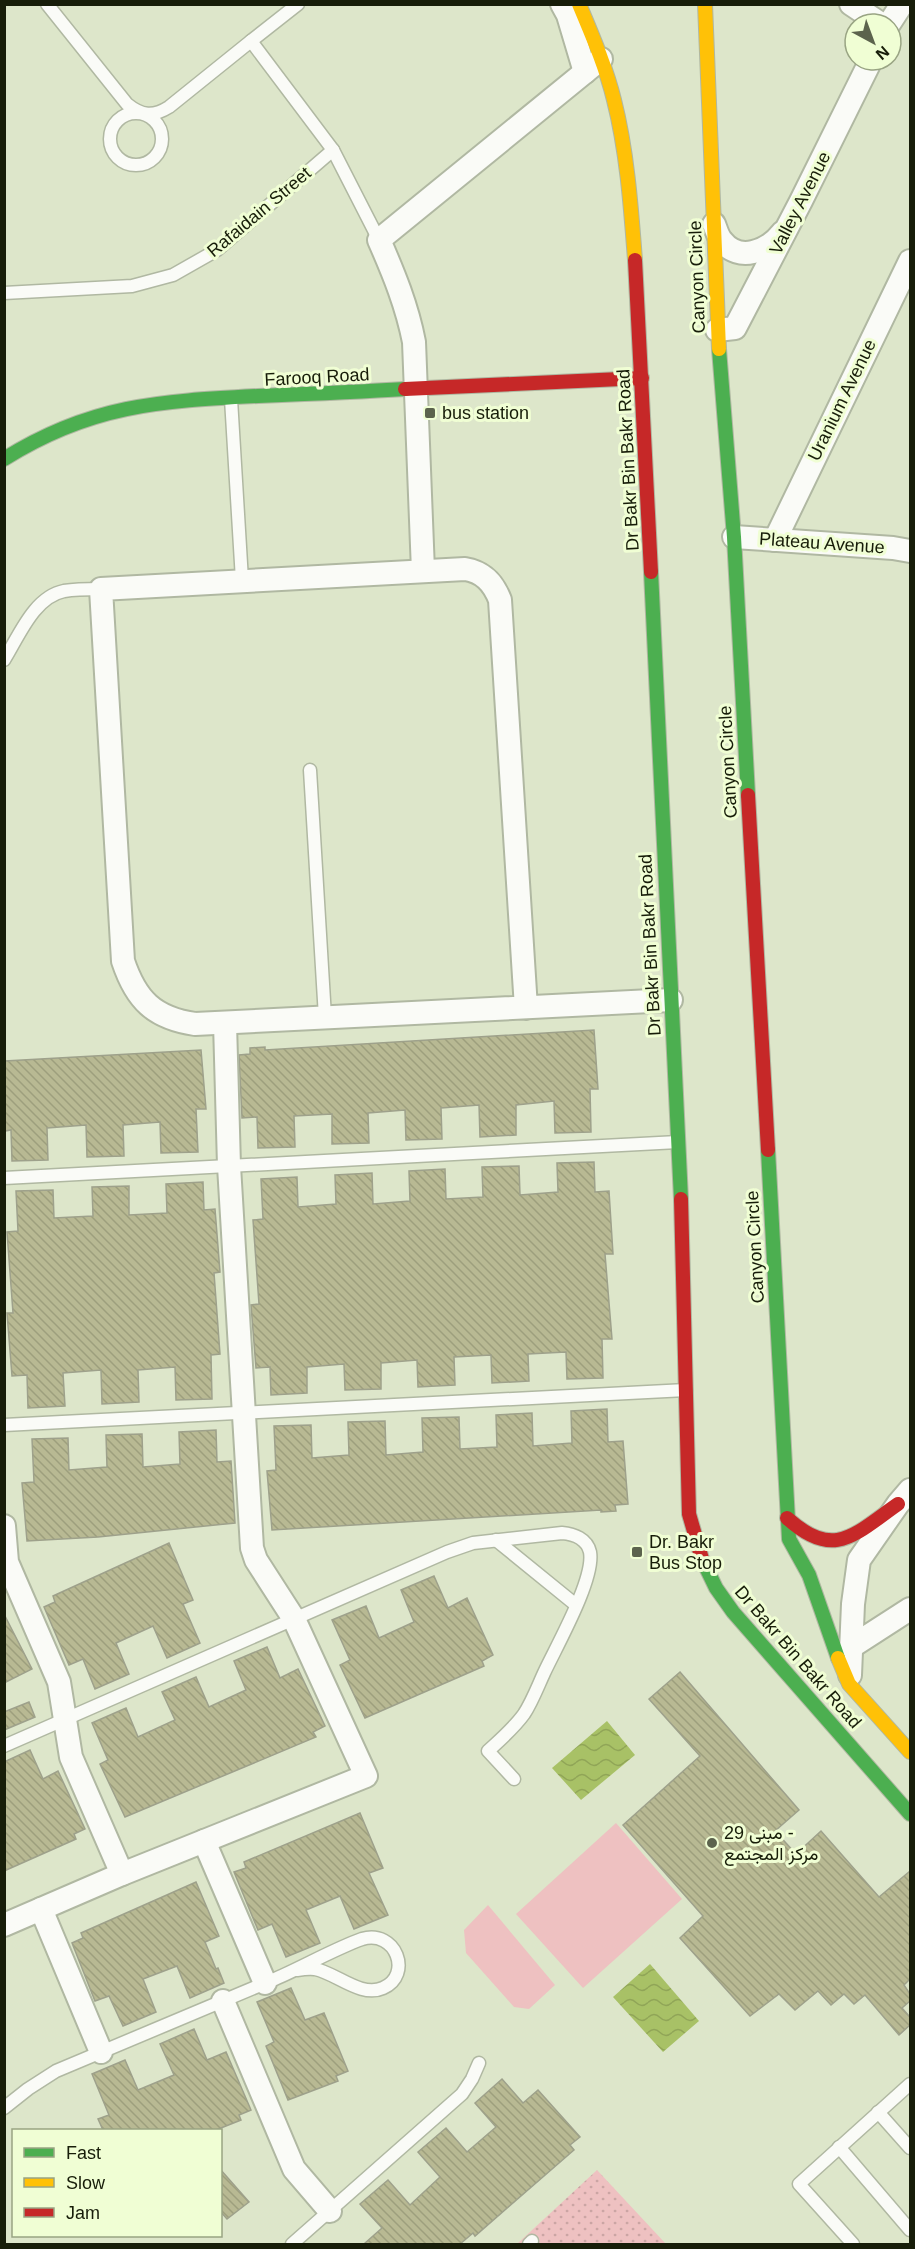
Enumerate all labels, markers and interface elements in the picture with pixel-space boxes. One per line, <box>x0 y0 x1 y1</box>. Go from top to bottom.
north arrow <box>843 12 903 72</box>
text: N <box>873 43 892 63</box>
street label: Valley Avenue <box>766 148 834 258</box>
street label: Rafaidain Street <box>203 163 315 261</box>
street label: Canyon Circle <box>685 220 709 334</box>
street label: Uranium Avenue <box>804 336 880 464</box>
street label: Farooq Road <box>264 364 370 390</box>
street label: Dr Bakr Bin Bakr Road <box>613 369 643 551</box>
place label: bus station <box>442 403 529 423</box>
marker: bus station <box>423 406 437 420</box>
street label: Plateau Avenue <box>759 529 885 557</box>
street label: Canyon Circle <box>715 705 741 819</box>
street label: Dr Bakr Bin Bakr Road <box>635 854 665 1036</box>
street label: Canyon Circle <box>742 1190 768 1304</box>
place label: Dr. Bakr Bus Stop <box>649 1532 722 1573</box>
marker: Dr. Bakr Bus Stop <box>630 1545 644 1559</box>
street label: Dr Bakr Bin Bakr Road <box>731 1582 865 1732</box>
place label: مبنى 29 - مركز المجتمع <box>724 1823 818 1866</box>
marker: مبنى 29 - مركز المجتمع <box>705 1836 719 1850</box>
legend <box>12 2129 222 2237</box>
text: Fast <box>66 2143 101 2163</box>
text: Slow <box>66 2173 106 2193</box>
text: Jam <box>66 2203 100 2223</box>

